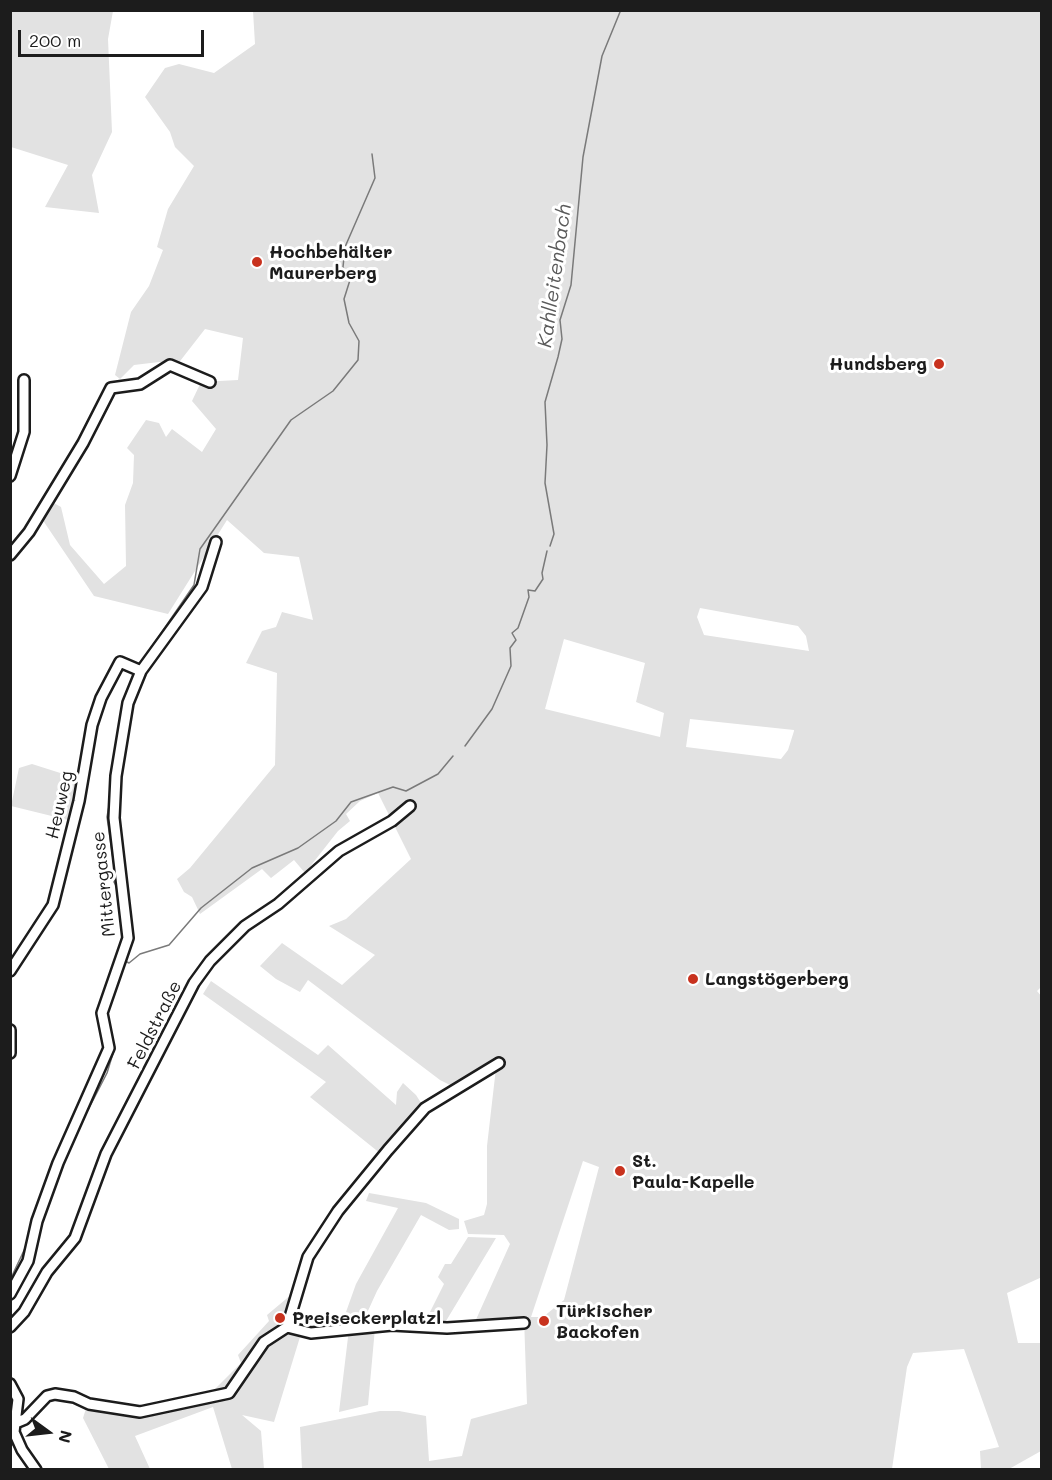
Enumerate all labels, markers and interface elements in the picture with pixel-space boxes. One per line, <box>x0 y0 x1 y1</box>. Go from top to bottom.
scale bar <box>21 18 207 56</box>
text: 200 m <box>29 28 81 52</box>
water label: Kahlleitenbach <box>533 203 577 349</box>
place label: Hochbehälter Maurerberg <box>269 241 392 284</box>
marker: Hochbehälter Maurerberg <box>250 255 264 269</box>
place label: Hundsberg <box>829 353 927 375</box>
marker: Hundsberg <box>932 357 946 371</box>
street label: Heuweg <box>42 769 78 841</box>
street label: Mittergasse <box>88 830 120 938</box>
place label: Langstögerberg <box>705 968 849 990</box>
marker: Langstögerberg <box>686 972 700 986</box>
street label: Feldstraße <box>123 977 187 1073</box>
place label: St. Paula-Kapelle <box>632 1150 755 1192</box>
marker: St. Paula-Kapelle <box>613 1164 627 1178</box>
place label: Türkischer Backofen <box>556 1300 653 1342</box>
place label: Preiseckerplatzl <box>292 1307 441 1329</box>
marker: Preiseckerplatzl <box>273 1311 287 1325</box>
marker: Türkischer Backofen <box>537 1314 551 1328</box>
north arrow <box>18 1402 78 1462</box>
text: N <box>54 1428 78 1445</box>

